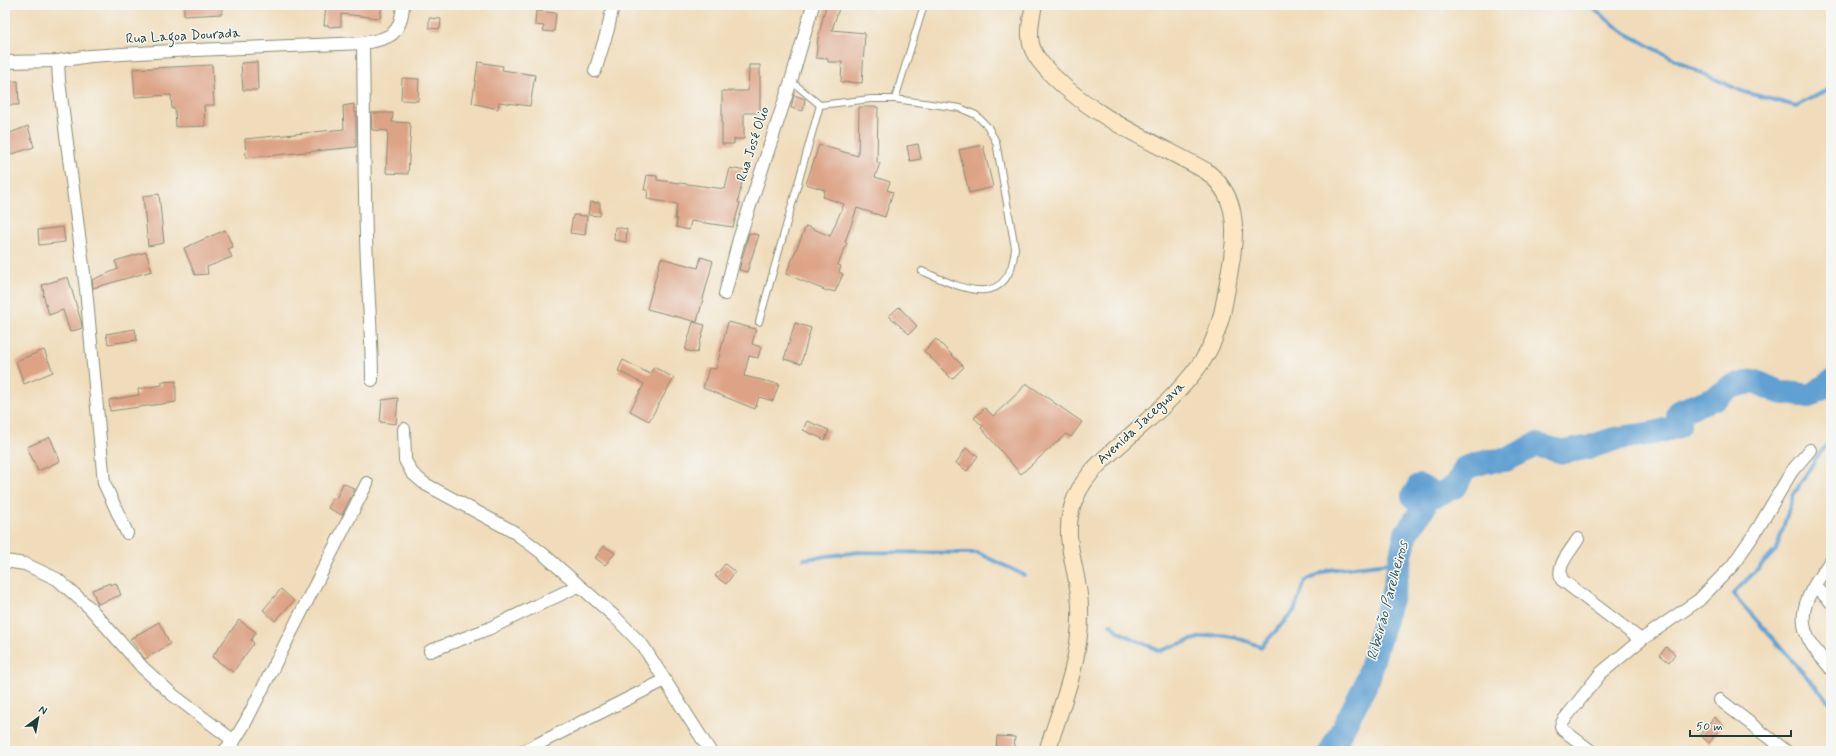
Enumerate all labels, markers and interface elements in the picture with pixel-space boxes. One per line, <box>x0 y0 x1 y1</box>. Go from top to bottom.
street label: Rua Lagoa Dourada <box>125 24 241 50</box>
street label: Rua José Olio <box>732 104 774 184</box>
street label: Avenida Jaceguava <box>1093 377 1190 469</box>
water label: Ribeirão Parelheiros <box>1362 538 1414 663</box>
north arrow <box>18 698 58 738</box>
text: N <box>36 702 50 718</box>
scale bar <box>1690 712 1791 738</box>
text: 50 m <box>1696 719 1723 735</box>

